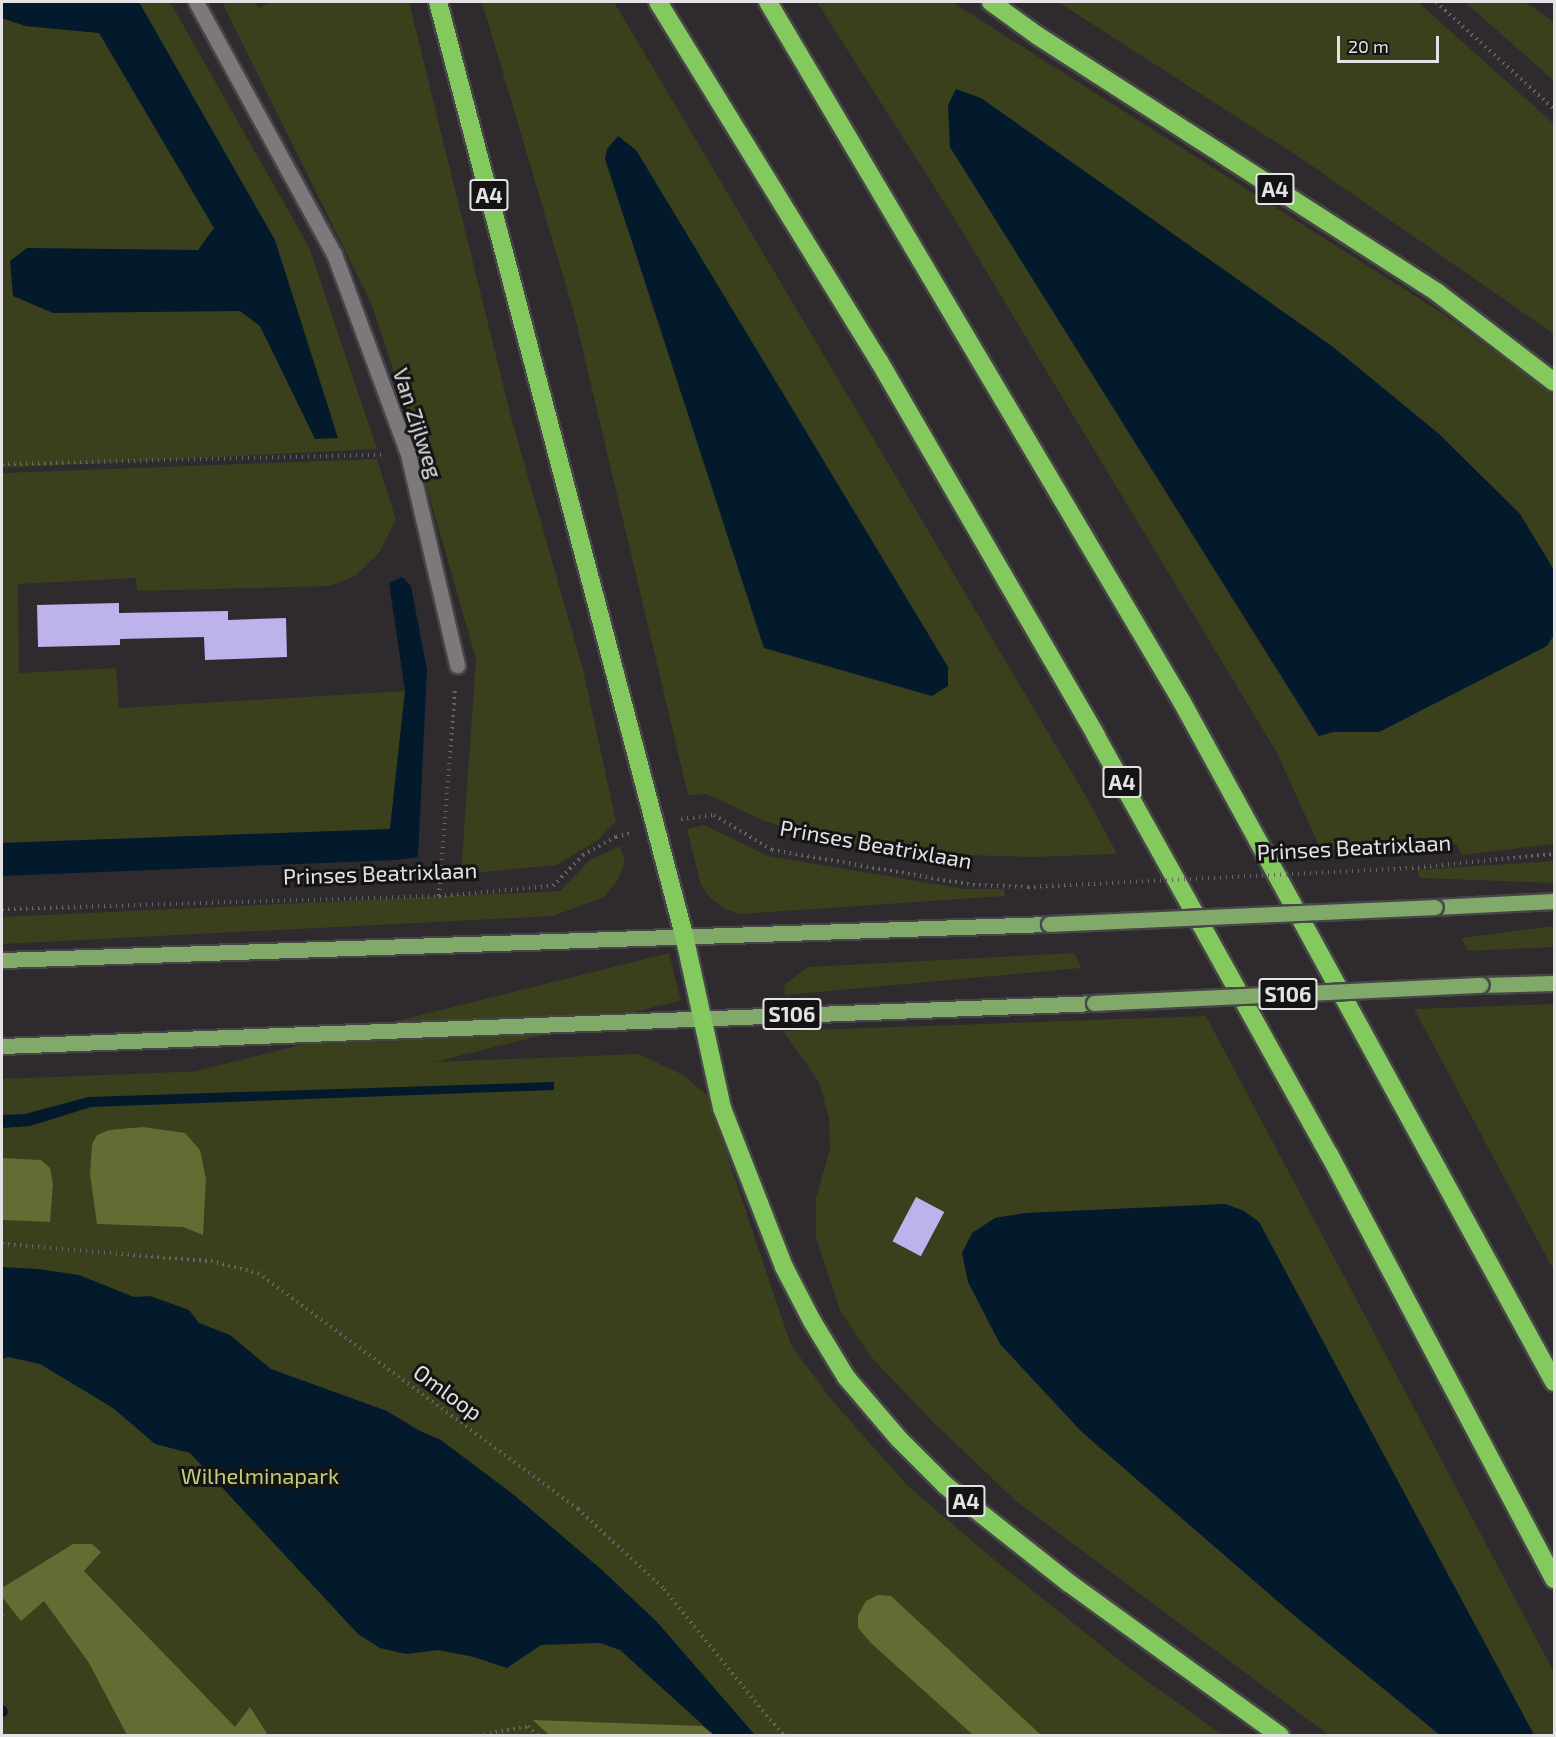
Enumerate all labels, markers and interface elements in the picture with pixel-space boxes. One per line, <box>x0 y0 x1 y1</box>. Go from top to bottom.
scale bar <box>1340 24 1442 62</box>
text: 20 m <box>1348 35 1389 57</box>
road number: A4 <box>1254 171 1296 207</box>
road number: A4 <box>468 177 510 213</box>
street label: Van Zijlweg <box>388 365 448 481</box>
road number: A4 <box>1101 764 1143 800</box>
street label: Prinses Beatrixlaan <box>778 814 974 874</box>
street label: Prinses Beatrixlaan <box>1256 829 1452 865</box>
street label: Prinses Beatrixlaan <box>282 856 478 890</box>
road number: S106 <box>1258 976 1318 1012</box>
road number: S106 <box>762 996 822 1032</box>
street label: Omloop <box>409 1358 487 1426</box>
park label: Wilhelminapark <box>181 1463 339 1489</box>
road number: A4 <box>945 1483 987 1519</box>

